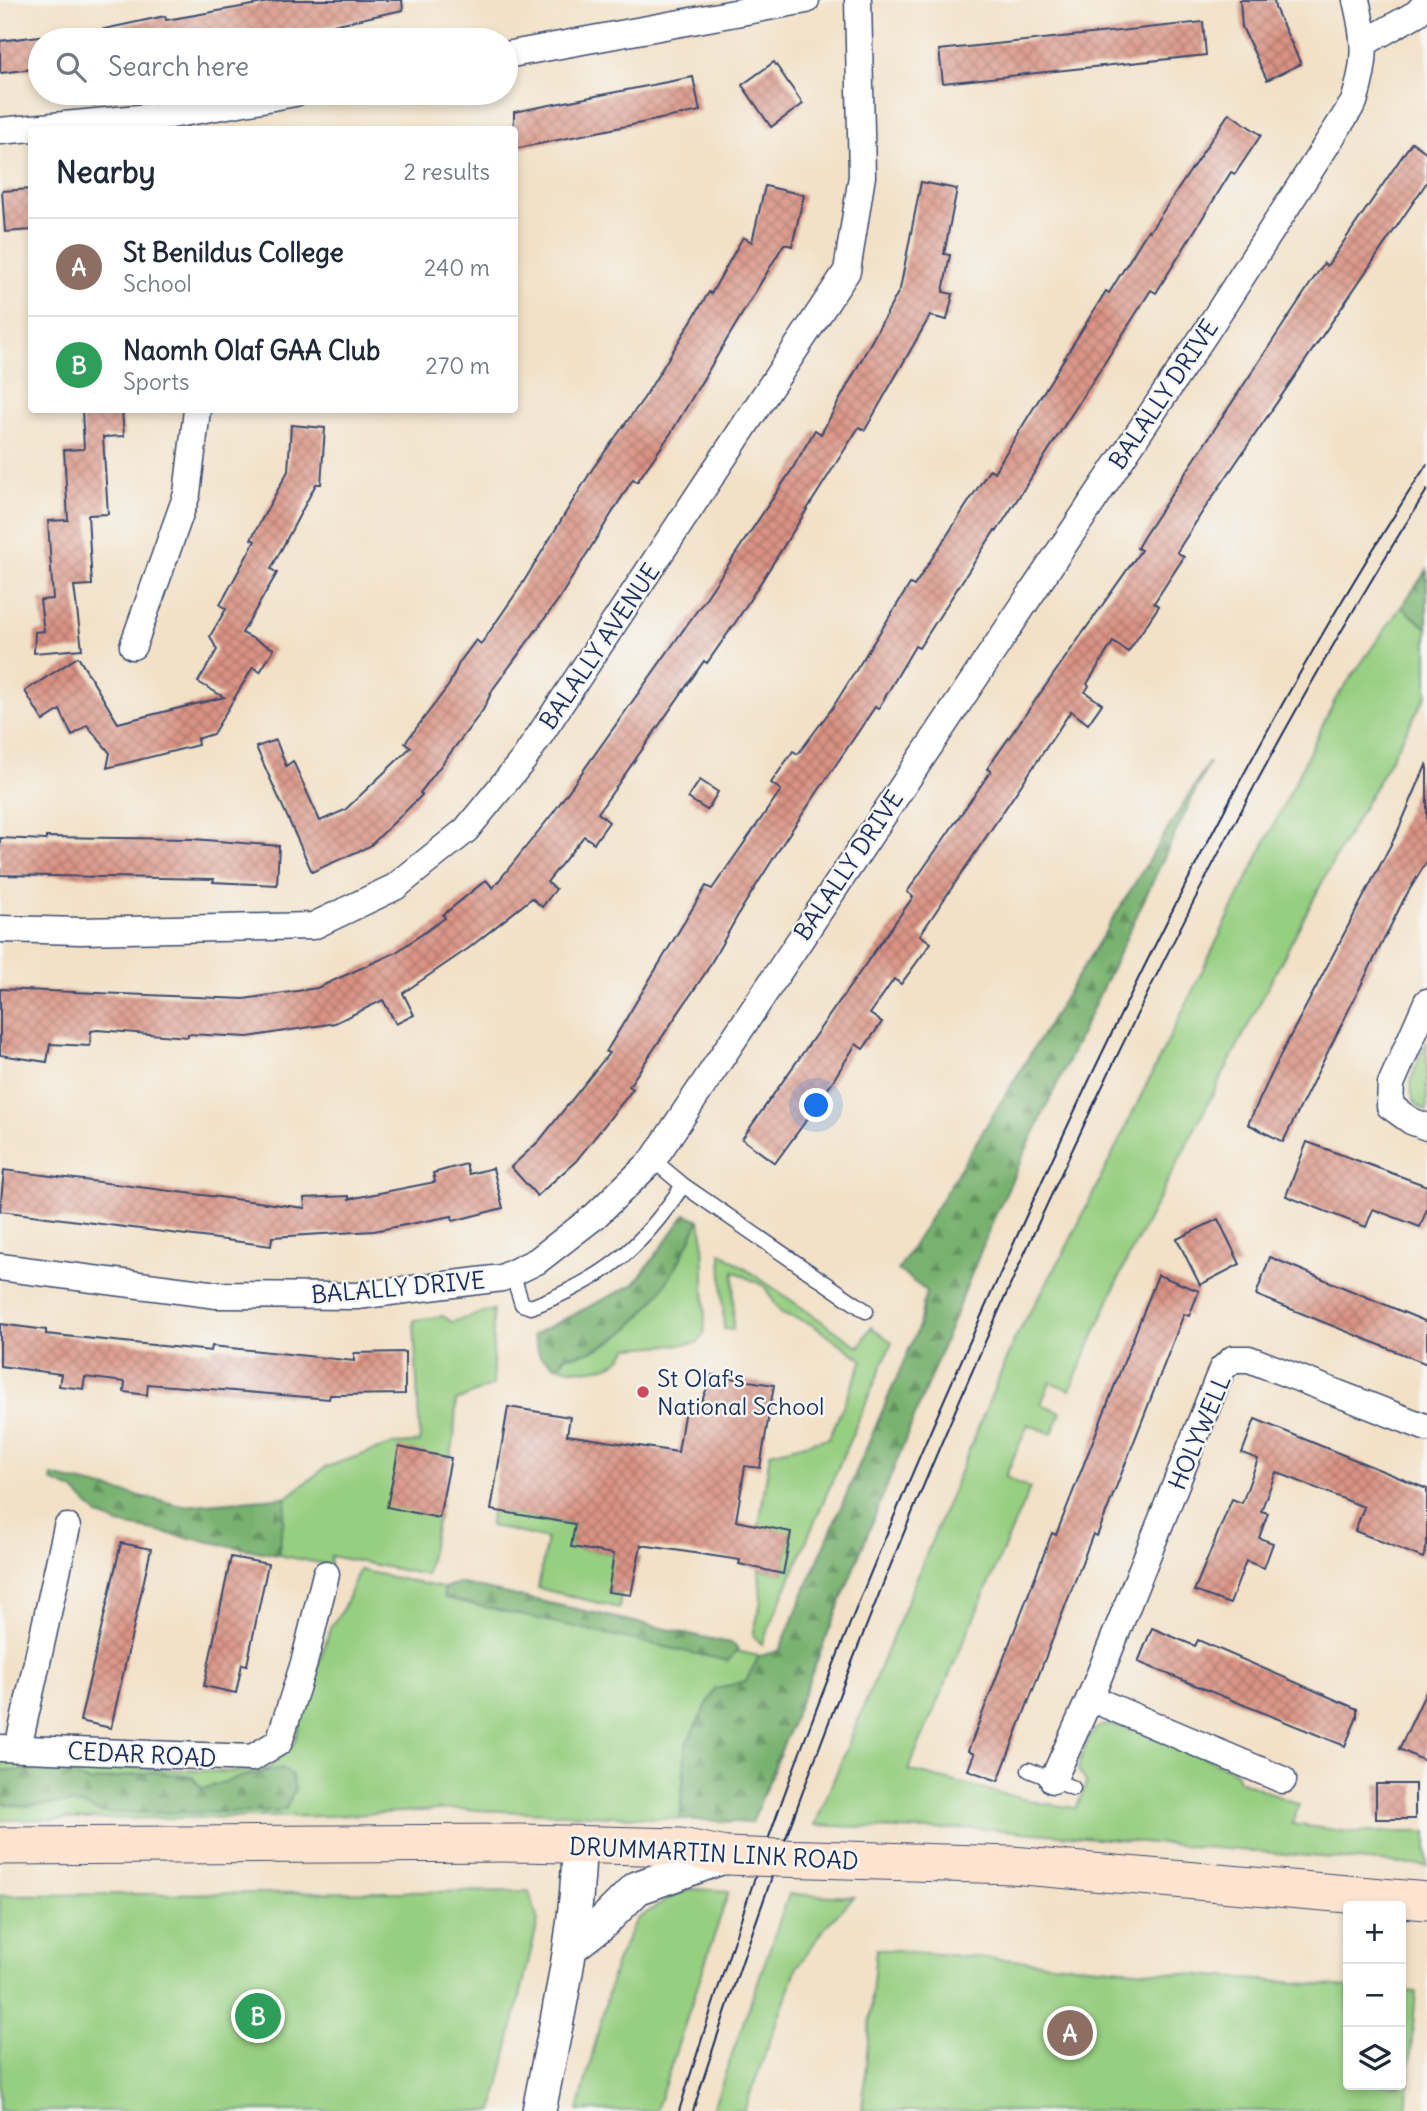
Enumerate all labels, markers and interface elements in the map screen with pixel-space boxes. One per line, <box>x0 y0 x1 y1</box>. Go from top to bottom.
search box <box>28 28 518 105</box>
icon: search <box>52 48 90 86</box>
text: Search here <box>108 50 249 83</box>
text: Nearby <box>56 153 156 191</box>
text: 2 results <box>404 157 490 186</box>
text: St Benildus College <box>123 236 344 269</box>
text: A <box>72 253 86 282</box>
text: 240 m <box>424 253 490 282</box>
text: School <box>123 269 192 298</box>
street label: BALALLY DRIVE <box>1102 313 1224 475</box>
text: Naomh Olaf GAA Club <box>123 334 380 367</box>
text: B <box>71 351 87 380</box>
text: 270 m <box>425 351 490 380</box>
text: Sports <box>123 367 189 396</box>
street label: BALALLY AVENUE <box>532 557 666 735</box>
street label: BALALLY DRIVE <box>787 784 909 946</box>
your location <box>799 1088 833 1122</box>
street label: BALALLY DRIVE <box>310 1264 486 1310</box>
place label: St Olaf's National School <box>657 1363 825 1421</box>
street label: HOLYWELL <box>1161 1370 1237 1494</box>
marker: St Olaf's National School <box>635 1384 651 1400</box>
street label: CEDAR ROAD <box>67 1735 217 1773</box>
street label: DRUMMARTIN LINK ROAD <box>568 1830 860 1876</box>
map controls <box>1343 1901 1406 2090</box>
button: + <box>1343 1901 1406 1964</box>
button: − <box>1343 1964 1406 2027</box>
pin: B <box>235 1990 281 2042</box>
pin: A <box>1047 2007 1093 2059</box>
button: layers <box>1343 2027 1406 2090</box>

